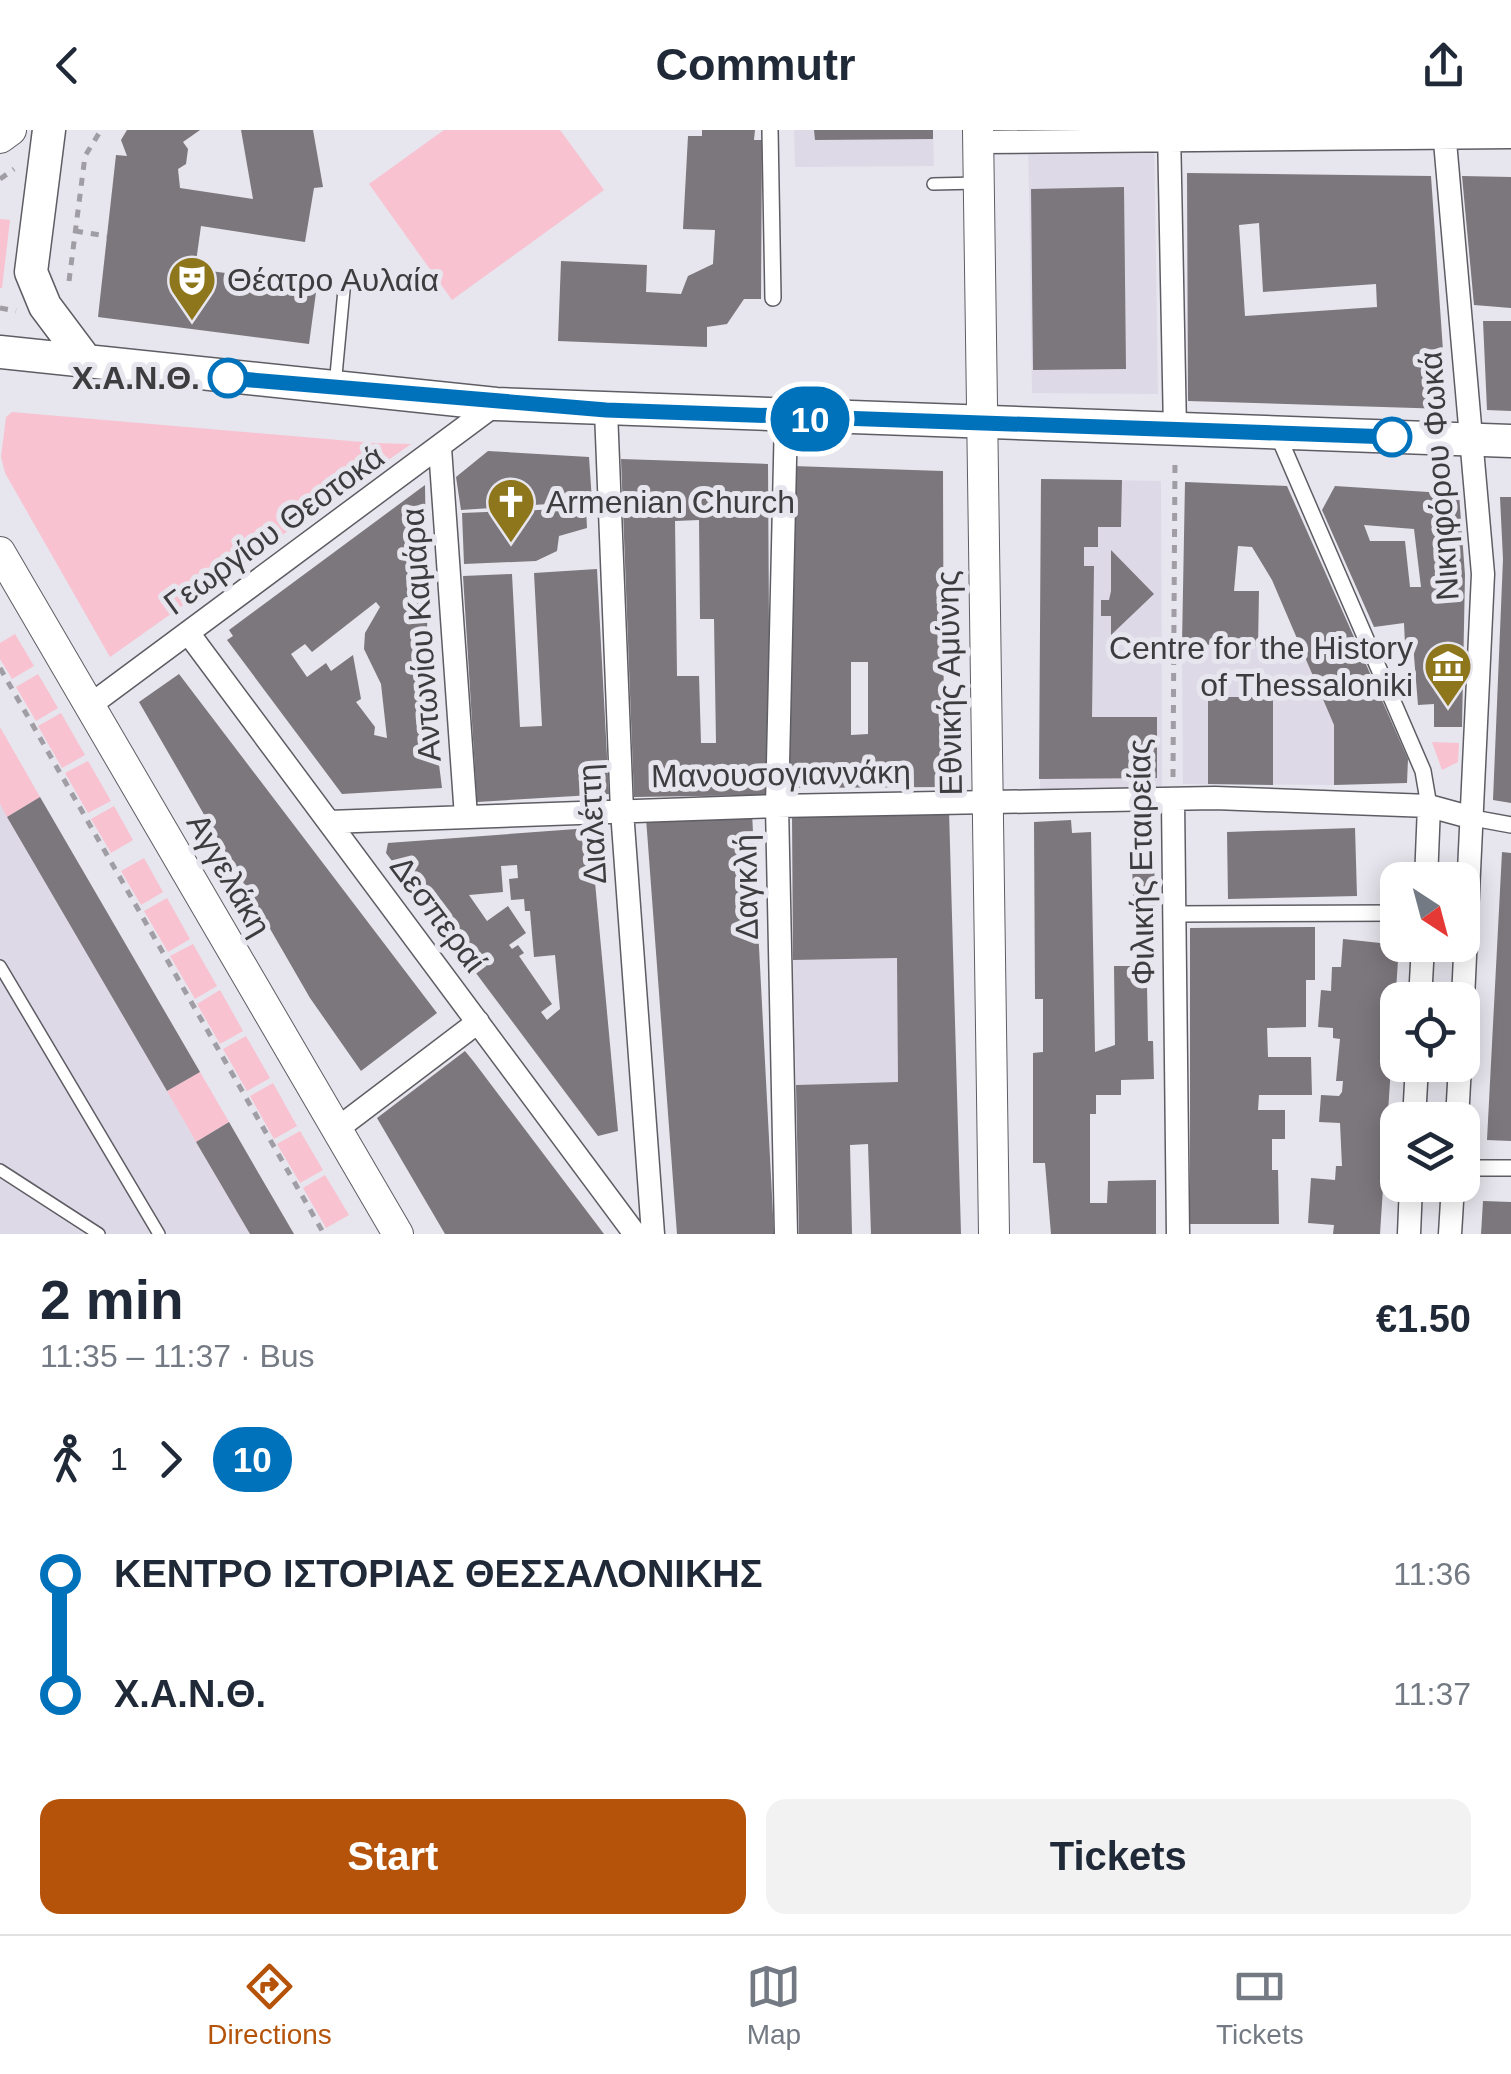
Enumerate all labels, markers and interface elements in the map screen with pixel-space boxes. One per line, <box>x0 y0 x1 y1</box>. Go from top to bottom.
icon: back <box>40 38 95 93</box>
icon: share <box>1416 38 1471 93</box>
text: Commutr <box>656 39 856 90</box>
theatre icon: Θέατρο Αυλαία <box>166 254 218 322</box>
place label: Θέατρο Αυλαία <box>227 262 439 298</box>
street label: Νικηφόρου Φωκά <box>1412 350 1466 602</box>
marker: Χ.Α.Ν.Θ. <box>209 359 247 397</box>
place label: Χ.Α.Ν.Θ. <box>72 360 200 396</box>
line badge: 10 <box>765 386 855 452</box>
text: 10 <box>791 400 829 439</box>
unlabelled marker <box>1373 418 1411 456</box>
street label: Γεωργίου Θεοτοκά <box>157 438 391 622</box>
church icon: Armenian Church <box>485 476 537 544</box>
place label: Armenian Church <box>546 484 795 520</box>
street label: Αντωνίου Καμάρα <box>394 507 448 763</box>
street label: Εθνικής Αμύνης <box>929 570 969 796</box>
place label: Centre for the History of Thessaloniki <box>1109 630 1413 703</box>
museum icon: Centre for the History of Thessaloniki <box>1422 640 1474 708</box>
street label: Φιλικής Εταιρείας <box>1121 738 1161 986</box>
street label: Μανουσογιαννάκη <box>651 754 911 794</box>
street label: Διαλέττη <box>571 763 613 885</box>
street label: Αγγελάκη <box>180 808 278 942</box>
street label: Δαγκλή <box>727 834 765 940</box>
street label: Δεσπεραί <box>383 849 493 979</box>
north arrow <box>1380 862 1480 962</box>
map controls <box>1380 862 1480 1202</box>
button: locate <box>1380 982 1480 1082</box>
button: layers <box>1380 1102 1480 1202</box>
text: 2 min <box>40 1269 184 1331</box>
text: €1.50 <box>1376 1298 1471 1340</box>
text: 11:35 – 11:37 · Bus <box>40 1338 315 1374</box>
icon: walk <box>40 1432 95 1487</box>
icon: forward <box>143 1432 198 1487</box>
text: 10 <box>233 1440 272 1479</box>
text: 1 <box>110 1441 128 1477</box>
text: ΚΕΝΤΡΟ ΙΣΤΟΡΙΑΣ ΘΕΣΣΑΛΟΝΙΚΗΣ <box>114 1553 763 1595</box>
text: 11:36 <box>1393 1556 1471 1592</box>
text: Χ.Α.Ν.Θ. <box>114 1673 266 1715</box>
text: 11:37 <box>1393 1676 1471 1712</box>
button: Start <box>40 1799 746 1914</box>
button: Tickets <box>766 1799 1471 1914</box>
tab: Directions <box>207 1959 332 2051</box>
tab: Map <box>746 1959 801 2051</box>
tab: Tickets <box>1216 1959 1304 2051</box>

